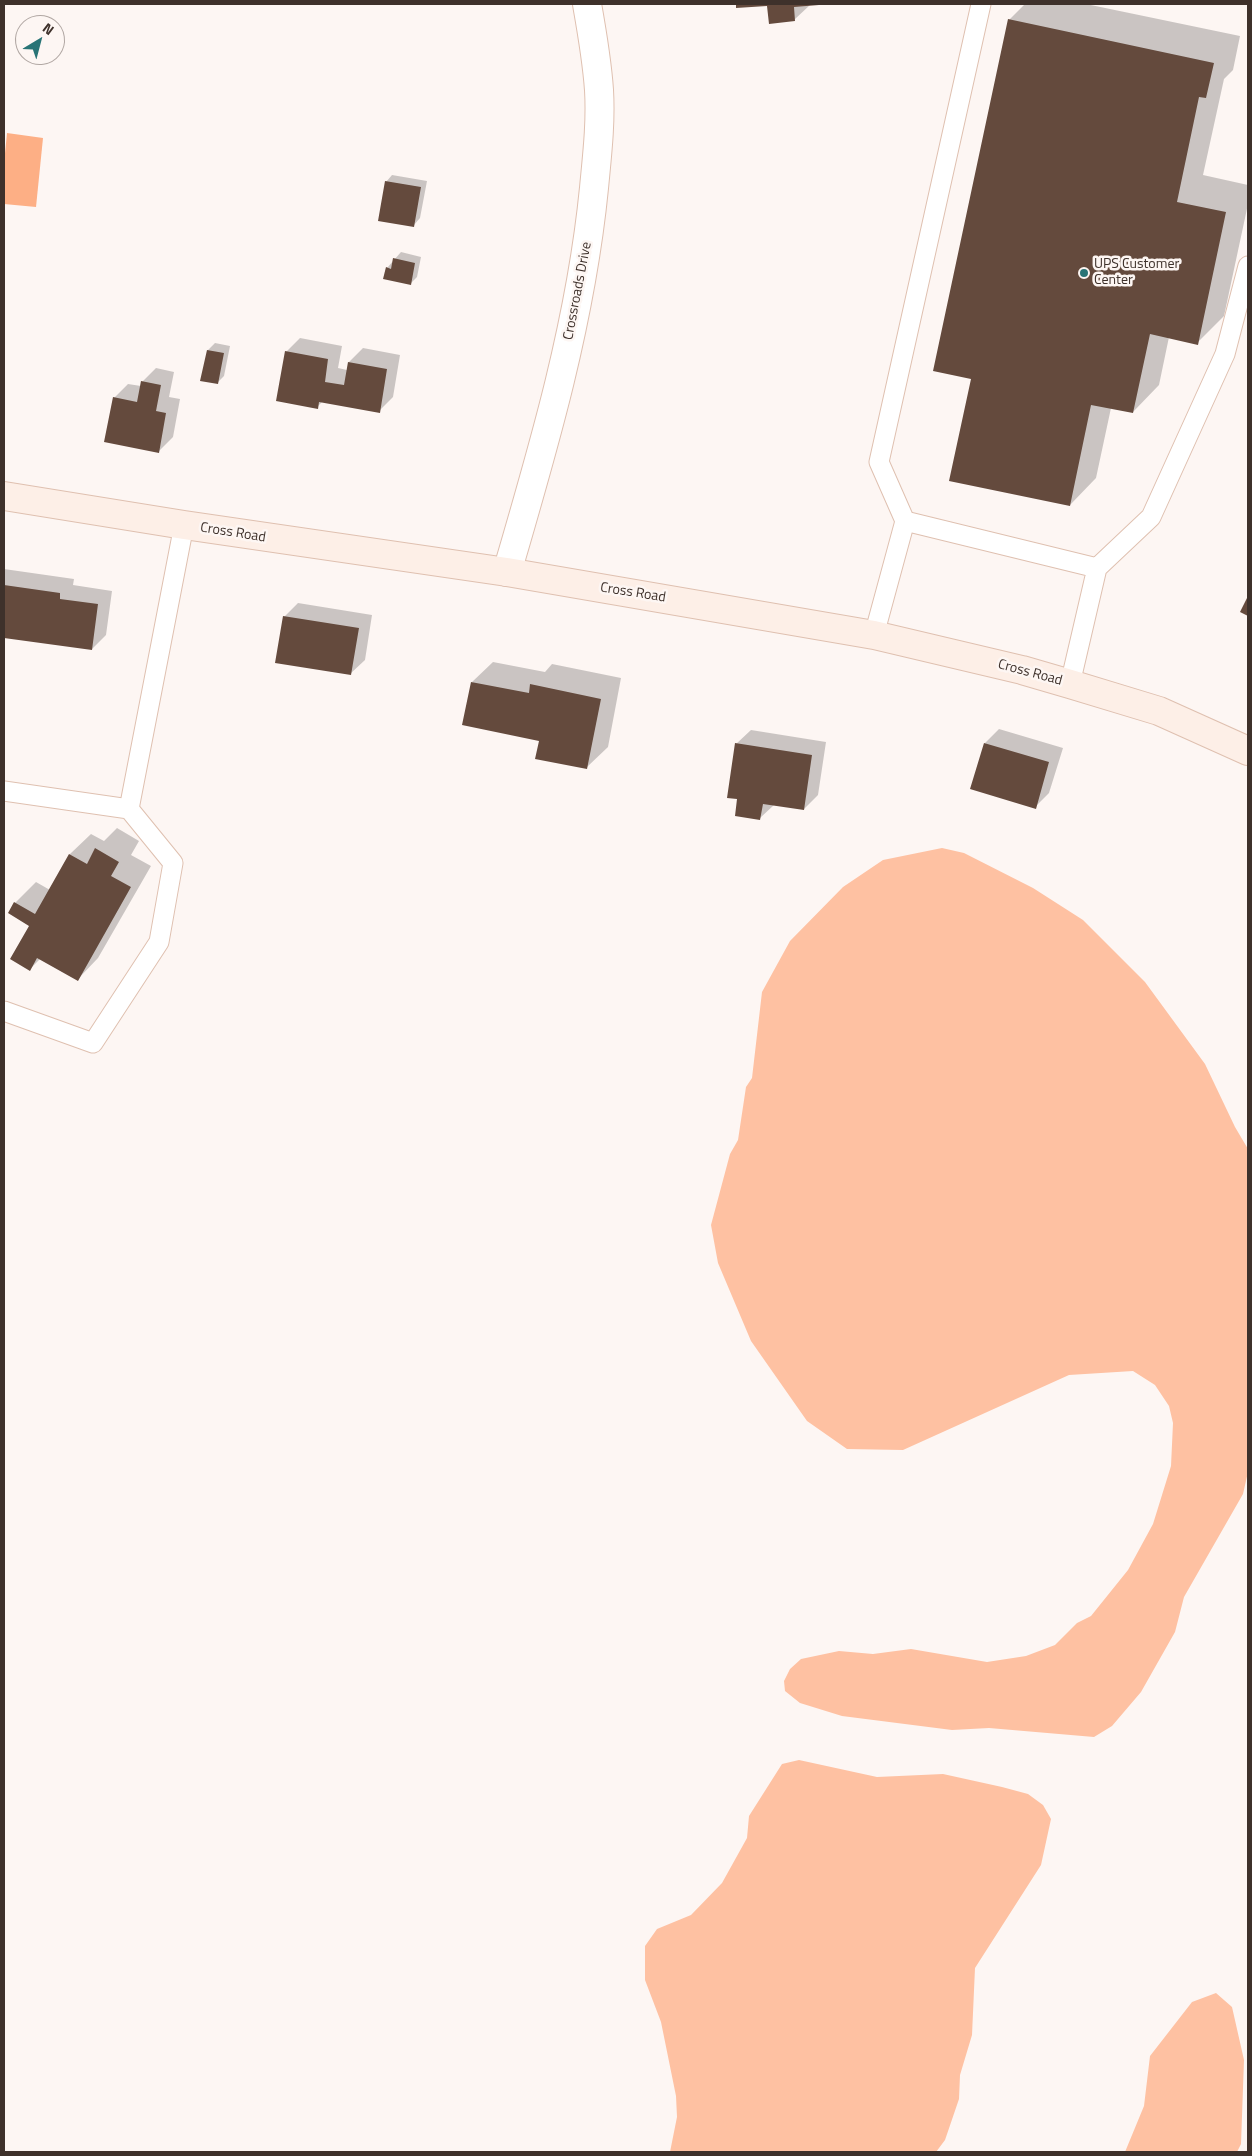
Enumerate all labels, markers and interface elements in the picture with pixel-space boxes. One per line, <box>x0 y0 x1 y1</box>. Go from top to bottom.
north arrow <box>15 15 65 65</box>
text: N <box>39 17 59 40</box>
street label: Crossroads Drive <box>560 241 596 341</box>
place label: UPS Customer Center <box>1094 257 1179 290</box>
marker: UPS Customer Center <box>1078 267 1090 279</box>
street label: Cross Road <box>199 520 267 546</box>
street label: Cross Road <box>599 580 667 606</box>
street label: Cross Road <box>996 656 1064 690</box>

